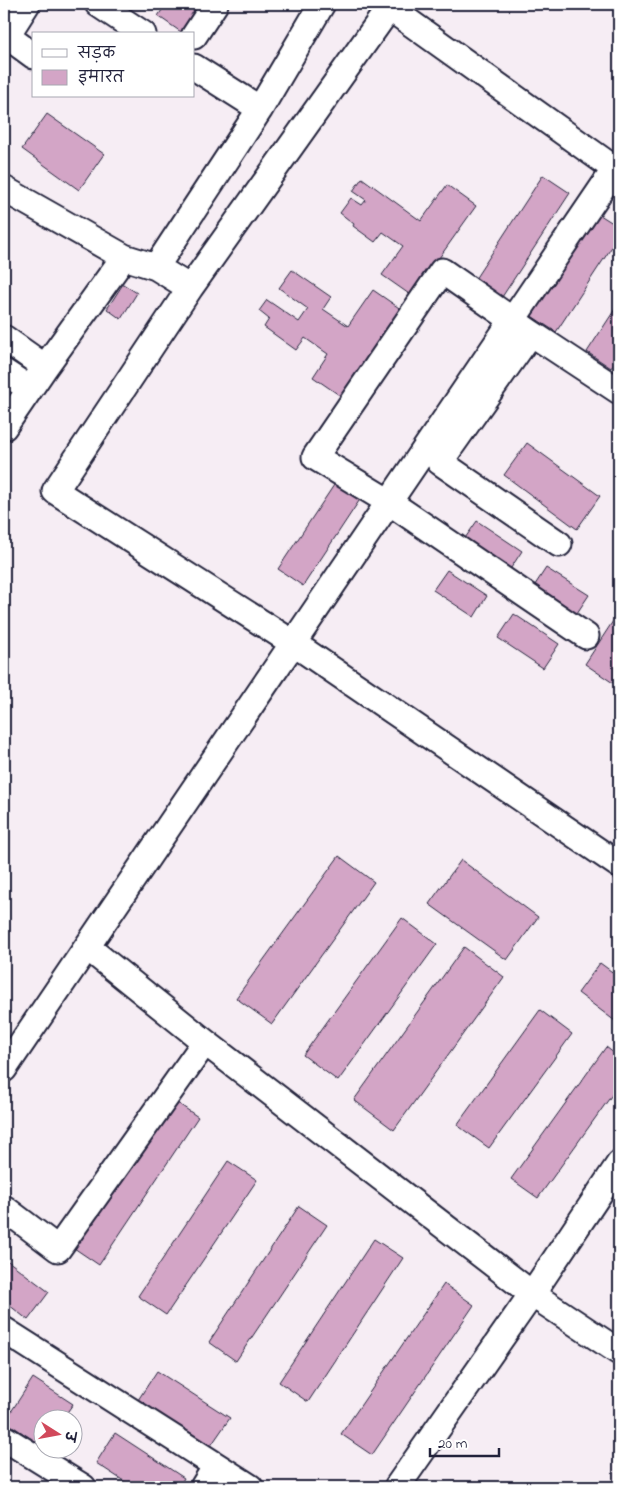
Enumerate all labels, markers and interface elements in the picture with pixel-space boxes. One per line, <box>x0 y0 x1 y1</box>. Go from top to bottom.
legend <box>32 32 195 98</box>
text: सड़क <box>77 43 116 65</box>
text: इमारत <box>78 67 125 89</box>
north arrow <box>32 1408 82 1458</box>
scale bar <box>430 1426 499 1458</box>
text: उ <box>58 1428 81 1444</box>
text: 20 m <box>438 1433 468 1455</box>

